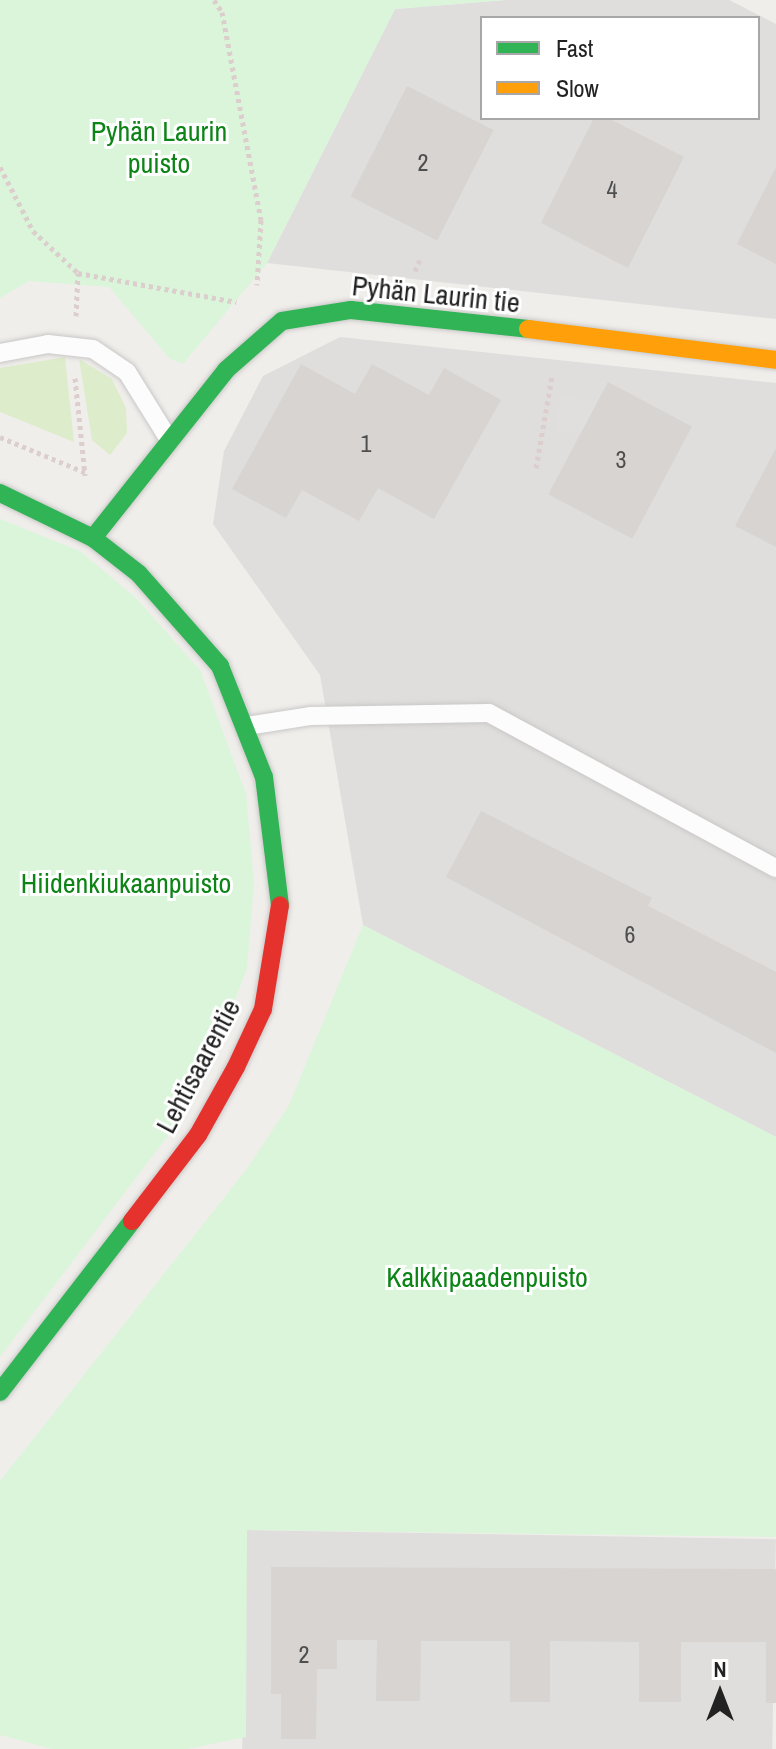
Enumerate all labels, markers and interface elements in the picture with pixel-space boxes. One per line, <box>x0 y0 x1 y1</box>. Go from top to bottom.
legend <box>480 16 760 120</box>
text: Fast <box>556 32 593 64</box>
text: Slow <box>556 72 599 104</box>
park label: Pyhän Laurin puisto <box>91 114 227 180</box>
house number: 2 <box>418 149 428 177</box>
house number: 4 <box>607 176 617 204</box>
street label: Pyhän Laurin tie <box>350 268 522 320</box>
house number: 1 <box>361 430 371 458</box>
house number: 3 <box>616 446 626 474</box>
park label: Hiidenkiukaanpuisto <box>21 866 231 900</box>
house number: 6 <box>625 921 635 949</box>
street label: Lehtisaarentie <box>149 993 247 1139</box>
park label: Kalkkipaadenpuisto <box>386 1260 588 1294</box>
house number: 2 <box>299 1641 309 1669</box>
north arrow <box>680 1653 760 1733</box>
text: N <box>713 1654 727 1684</box>

